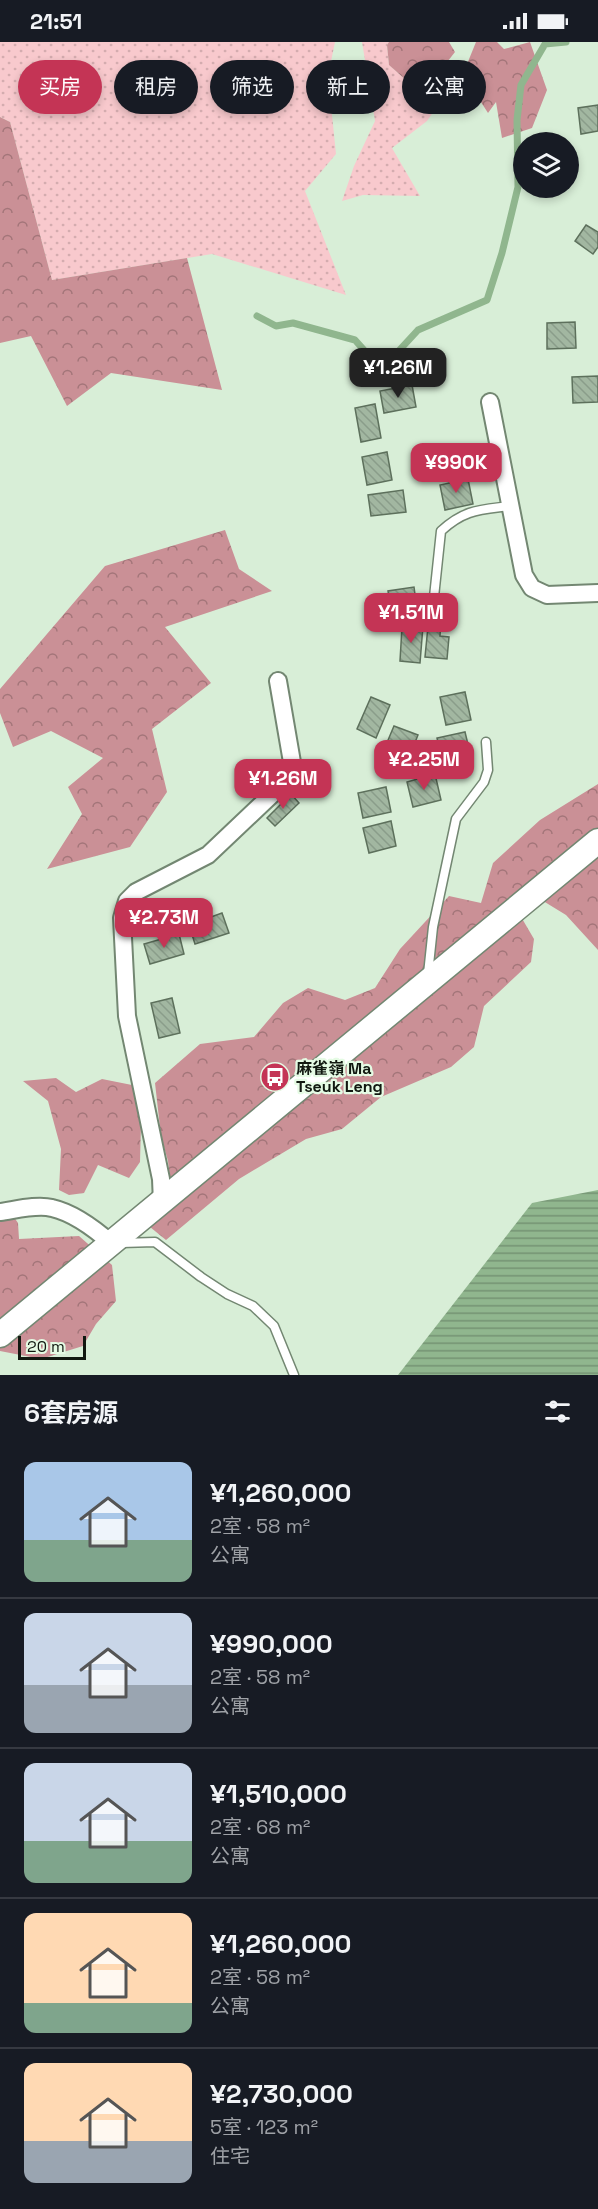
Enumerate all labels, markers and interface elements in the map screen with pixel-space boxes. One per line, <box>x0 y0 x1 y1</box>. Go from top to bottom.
text: 21:51 <box>30 7 82 35</box>
chip: 买房 <box>18 60 102 114</box>
chip: 租房 <box>114 60 198 114</box>
chip: 筛选 <box>210 60 294 114</box>
chip: 新上 <box>306 60 390 114</box>
chip: 公寓 <box>402 60 486 114</box>
map controls <box>513 132 579 198</box>
button: layers <box>513 132 579 198</box>
pin: ¥1.26M <box>349 348 447 399</box>
text: ¥1.26M <box>363 354 433 380</box>
pin: ¥990K <box>414 443 498 494</box>
text: ¥990K <box>425 449 487 475</box>
pin: ¥1.51M <box>362 593 460 644</box>
text: ¥1.51M <box>378 599 444 625</box>
pin: ¥2.25M <box>375 740 473 791</box>
text: ¥2.25M <box>388 746 460 772</box>
pin: ¥1.26M <box>234 759 332 810</box>
text: ¥1.26M <box>248 765 318 791</box>
pin: ¥2.73M <box>115 898 213 949</box>
text: ¥2.73M <box>129 904 199 930</box>
place label: 麻雀嶺 Ma Tseuk Leng <box>296 1058 383 1097</box>
bus stop icon: 麻雀嶺 Ma Tseuk Leng <box>259 1061 291 1093</box>
scale bar <box>18 1333 86 1360</box>
text: 20 m <box>27 1336 65 1357</box>
icon: filters <box>541 1395 574 1428</box>
text: 6套房源 <box>24 1396 118 1430</box>
text: ¥1,260,000 <box>210 1476 351 1510</box>
icon: home <box>72 1486 144 1558</box>
text: 2室 · 58 m² <box>210 1513 310 1539</box>
text: 公寓 <box>210 1542 250 1568</box>
text: ¥990,000 <box>210 1627 333 1661</box>
icon: home <box>72 1637 144 1709</box>
text: 2室 · 58 m² <box>210 1664 310 1690</box>
text: 公寓 <box>210 1693 250 1719</box>
text: ¥1,510,000 <box>210 1777 347 1811</box>
icon: home <box>72 1787 144 1859</box>
text: 2室 · 68 m² <box>210 1814 310 1840</box>
text: 公寓 <box>210 1843 250 1869</box>
text: ¥1,260,000 <box>210 1927 351 1961</box>
icon: home <box>72 1937 144 2009</box>
text: 2室 · 58 m² <box>210 1964 310 1990</box>
text: 公寓 <box>210 1993 250 2019</box>
text: ¥2,730,000 <box>210 2077 353 2111</box>
icon: home <box>72 2087 144 2159</box>
text: 5室 · 123 m² <box>210 2114 318 2140</box>
text: 住宅 <box>210 2143 250 2169</box>

